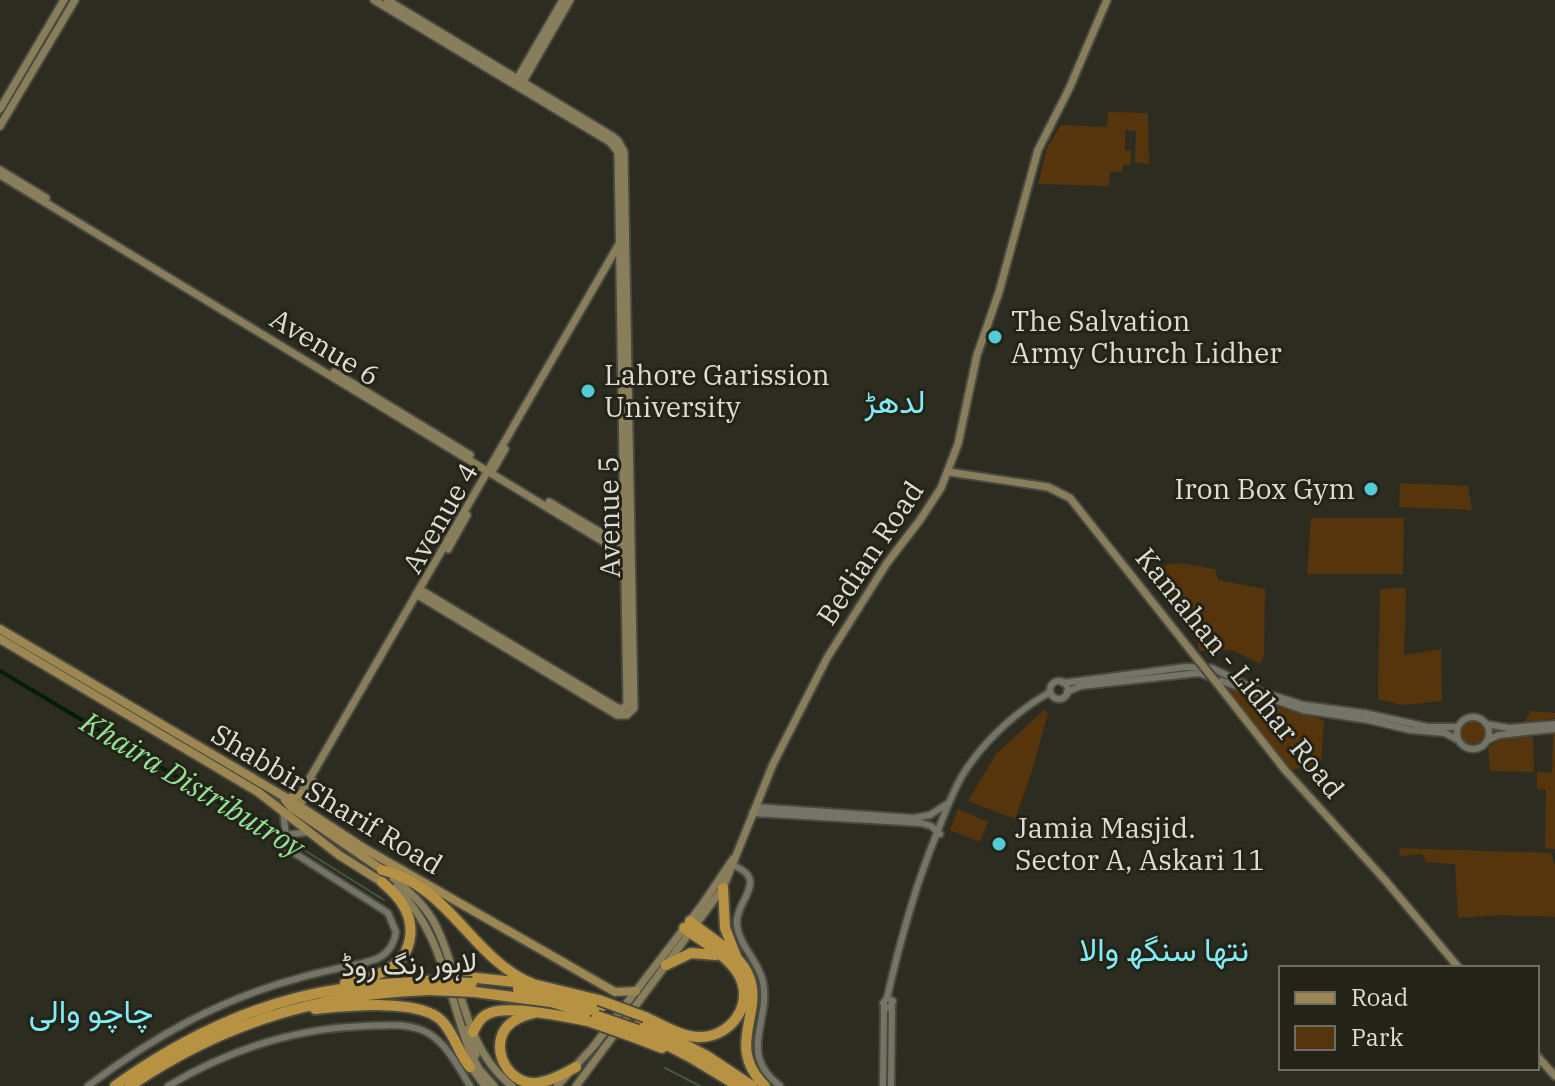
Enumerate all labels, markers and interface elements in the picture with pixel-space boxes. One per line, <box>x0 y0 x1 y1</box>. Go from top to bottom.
street label: Avenue 6 <box>264 299 387 394</box>
place label: The Salvation Army Church Lidher <box>1011 302 1282 371</box>
marker: The Salvation Army Church Lidher <box>986 328 1004 346</box>
place label: Lahore Garission University <box>604 356 830 425</box>
district label: لدھڑ <box>864 380 925 422</box>
marker: Lahore Garission University <box>579 382 597 400</box>
street label: Avenue 4 <box>393 456 486 580</box>
street label: Avenue 5 <box>589 456 628 578</box>
place label: Iron Box Gym <box>1175 470 1355 507</box>
street label: Bedian Road <box>808 473 931 632</box>
marker: Iron Box Gym <box>1362 480 1380 498</box>
street label: Kamahan - Lidhar Road <box>1128 540 1353 806</box>
water label: Khaira Distributroy <box>73 701 313 867</box>
street label: Shabbir Sharif Road <box>205 715 450 882</box>
place label: Jamia Masjid. Sector A, Askari 11 <box>1015 809 1265 878</box>
marker: Jamia Masjid. Sector A, Askari 11 <box>990 835 1008 853</box>
district label: نتھا سنگھ والا <box>1079 928 1249 970</box>
street label: لاہور رنگ روڈ <box>340 943 478 985</box>
legend <box>1279 966 1539 1070</box>
text: Road <box>1351 981 1408 1013</box>
district label: چاچو والی <box>29 990 153 1034</box>
text: Park <box>1351 1021 1403 1053</box>

